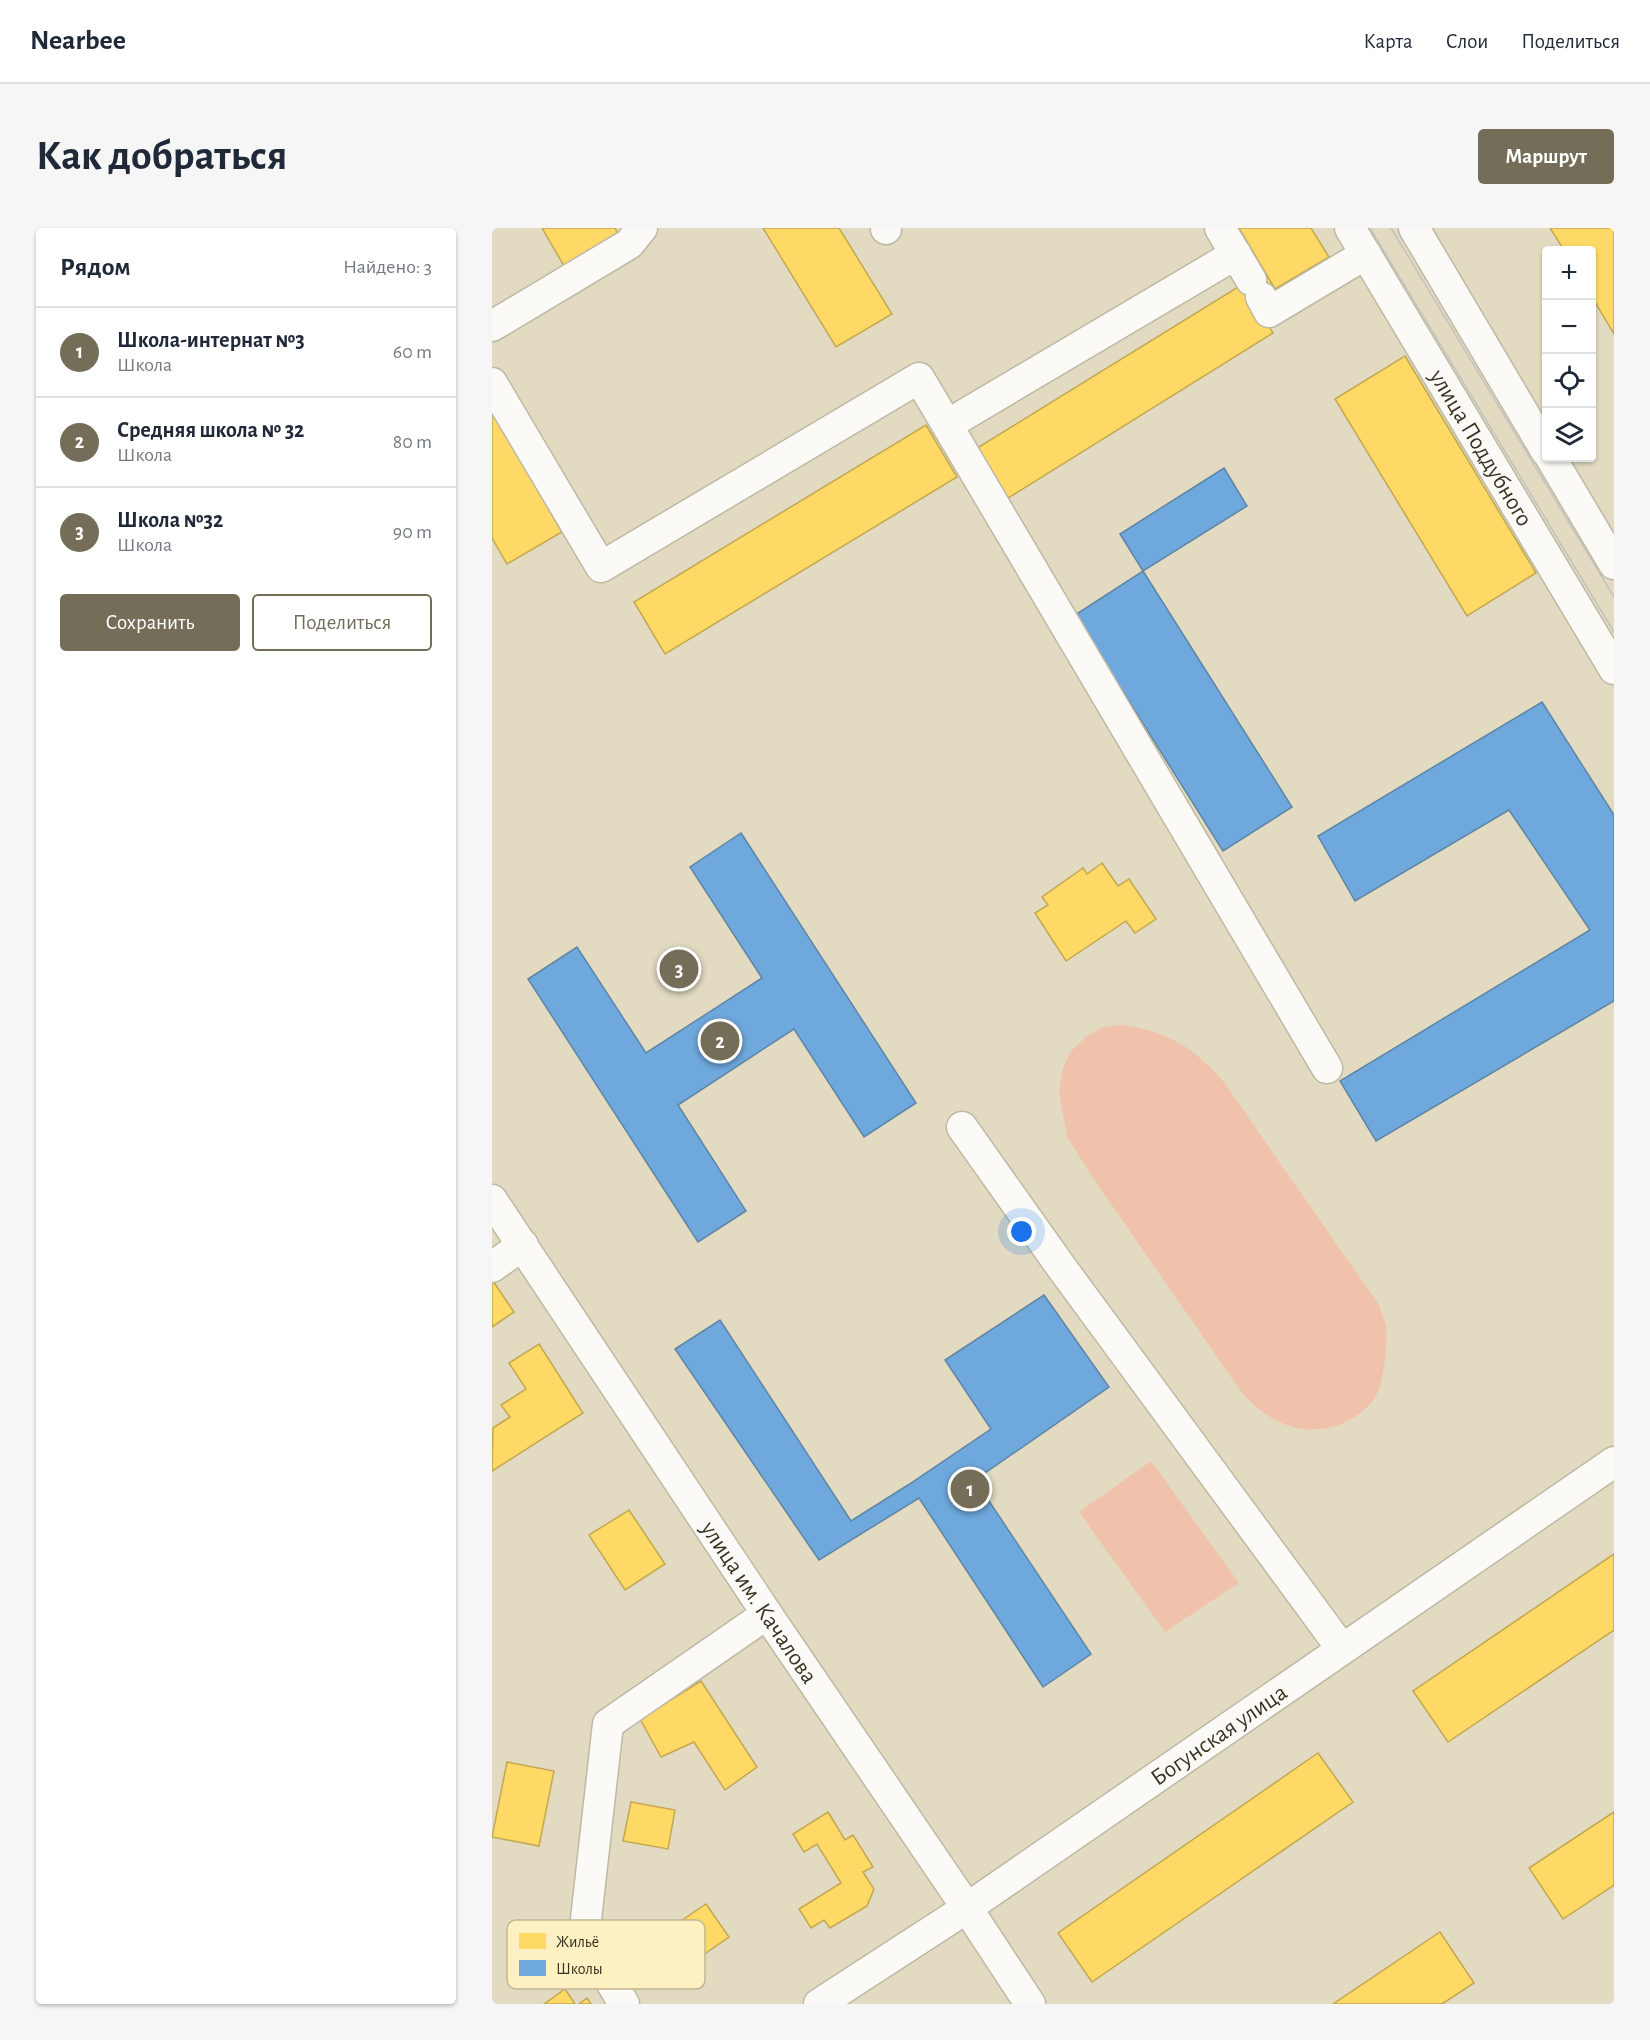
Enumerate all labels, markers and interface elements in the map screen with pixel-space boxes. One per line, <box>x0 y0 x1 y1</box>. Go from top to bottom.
text: Nearbee <box>30 27 126 55</box>
text: Карта <box>1363 31 1413 52</box>
text: Слои <box>1446 31 1488 52</box>
text: Поделиться <box>1521 31 1620 52</box>
button: Маршрут <box>1478 129 1614 184</box>
text: Как добраться <box>36 135 287 177</box>
map controls <box>1542 246 1596 462</box>
button: + <box>1542 246 1596 300</box>
text: Рядом <box>60 254 131 280</box>
text: Найдено: 3 <box>343 257 432 277</box>
button: − <box>1542 300 1596 354</box>
text: Школа-интернат №3 <box>117 329 305 351</box>
text: 1 <box>76 342 83 362</box>
text: 60 m <box>393 342 432 362</box>
button: locate <box>1542 354 1596 408</box>
text: Школа <box>117 355 172 375</box>
street label: улица Поддубного <box>1424 365 1537 530</box>
button: layers <box>1542 408 1596 462</box>
text: Средняя школа № 32 <box>117 419 305 441</box>
text: 2 <box>75 432 84 452</box>
text: 80 m <box>393 432 432 452</box>
text: Школа <box>117 445 172 465</box>
text: Школа №32 <box>117 509 223 531</box>
text: 3 <box>75 522 84 542</box>
text: 90 m <box>393 522 432 542</box>
text: Школа <box>117 535 172 555</box>
button: Сохранить <box>60 594 240 651</box>
button: Поделиться <box>252 594 432 651</box>
pin: 3 <box>660 946 699 992</box>
pin: 2 <box>700 1018 740 1064</box>
your location <box>1007 1217 1036 1246</box>
pin: 1 <box>950 1466 990 1512</box>
street label: улица им. Качалова <box>695 1517 821 1688</box>
street label: Богунская улица <box>1147 1680 1292 1791</box>
legend <box>507 1920 705 1989</box>
text: Жильё <box>556 1934 599 1950</box>
text: Школы <box>556 1961 603 1977</box>

